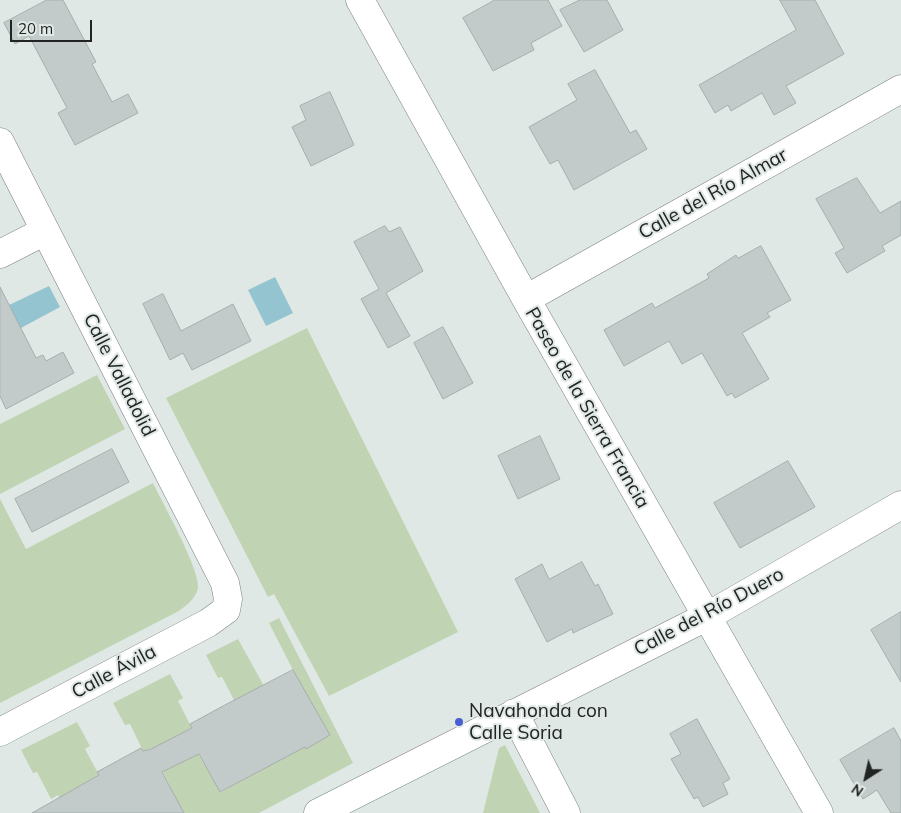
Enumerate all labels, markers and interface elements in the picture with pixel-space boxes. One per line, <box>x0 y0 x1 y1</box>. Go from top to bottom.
scale bar <box>12 10 95 42</box>
text: 20 m <box>18 19 53 38</box>
street label: Calle del Río Almar <box>635 144 791 244</box>
street label: Paseo de la Sierra Francia <box>520 303 654 513</box>
street label: Calle Valladolid <box>78 310 160 440</box>
street label: Calle del Río Duero <box>630 563 788 661</box>
street label: Calle Ávila <box>68 640 160 704</box>
place label: Navahonda con Calle Soria <box>469 700 608 744</box>
marker: Navahonda con Calle Soria <box>453 716 465 728</box>
north arrow <box>841 753 891 803</box>
text: N <box>848 780 867 801</box>

